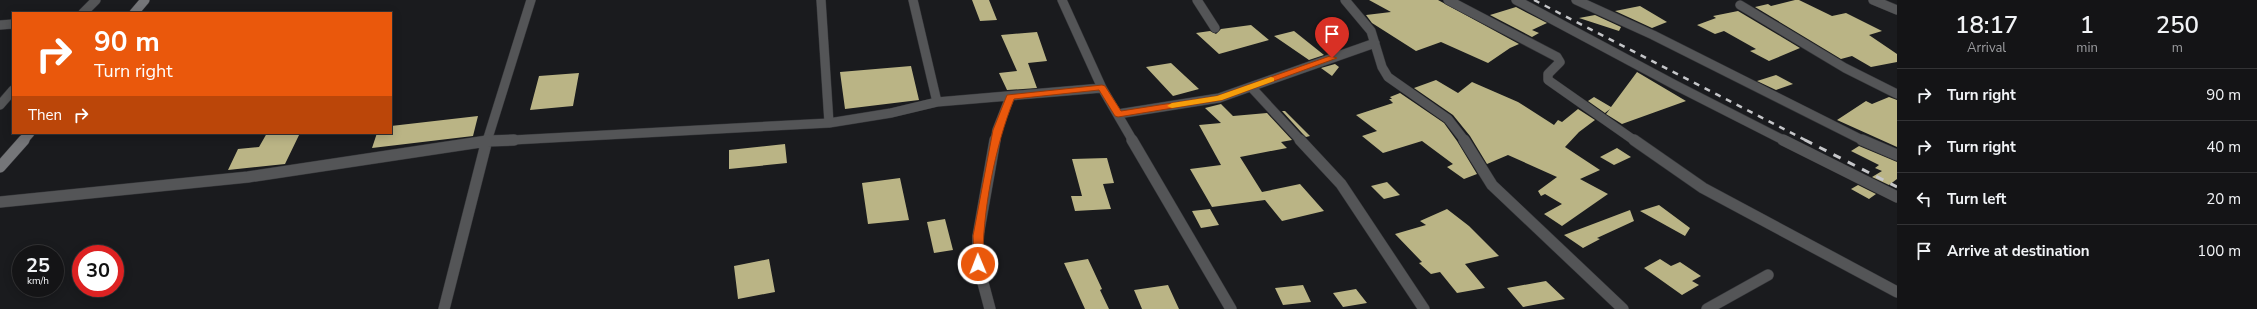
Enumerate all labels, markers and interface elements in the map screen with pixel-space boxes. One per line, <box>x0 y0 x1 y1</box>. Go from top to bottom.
text: 18:17 <box>1955 9 2018 41</box>
text: 1 <box>2080 9 2094 41</box>
text: 250 <box>2156 9 2199 41</box>
pin <box>1315 17 1349 58</box>
text: 90 m <box>94 23 160 61</box>
icon: arrive <box>1321 23 1343 45</box>
icon: right <box>28 28 80 80</box>
text: Arrival <box>1967 39 2006 57</box>
text: min <box>2076 39 2098 57</box>
text: m <box>2172 39 2183 57</box>
text: Turn right <box>94 59 173 83</box>
icon: right <box>1913 84 1935 106</box>
text: Turn right <box>1947 85 2016 105</box>
text: 90 m <box>2206 85 2241 105</box>
icon: right <box>70 104 92 126</box>
text: Then <box>28 105 62 125</box>
icon: right <box>1913 136 1935 158</box>
text: Turn right <box>1947 137 2016 157</box>
text: 40 m <box>2206 137 2241 157</box>
icon: left <box>1913 188 1935 210</box>
text: Turn left <box>1947 189 2006 209</box>
text: 20 m <box>2206 189 2241 209</box>
icon: arrive <box>1913 240 1935 262</box>
text: Arrive at destination <box>1947 241 2090 261</box>
text: 100 m <box>2197 241 2241 261</box>
position arrow <box>957 243 999 285</box>
speed limit sign: 30 <box>72 245 124 297</box>
text: 25 <box>26 252 50 279</box>
text: km/h <box>27 274 49 288</box>

